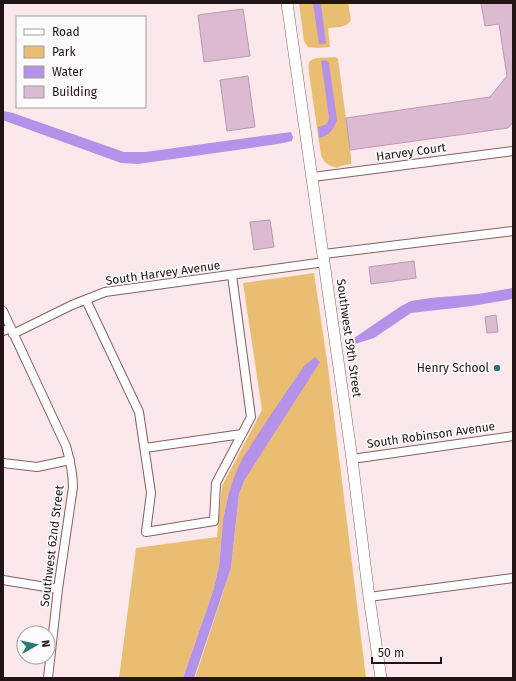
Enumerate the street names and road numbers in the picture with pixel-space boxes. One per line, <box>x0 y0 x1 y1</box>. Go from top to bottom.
street label: Harvey Court <box>375 140 447 164</box>
street label: South Harvey Avenue <box>105 258 221 288</box>
street label: Southwest 59th Street <box>334 278 364 399</box>
street label: South Robinson Avenue <box>366 419 496 451</box>
street label: Southwest 62nd Street <box>38 484 66 608</box>

